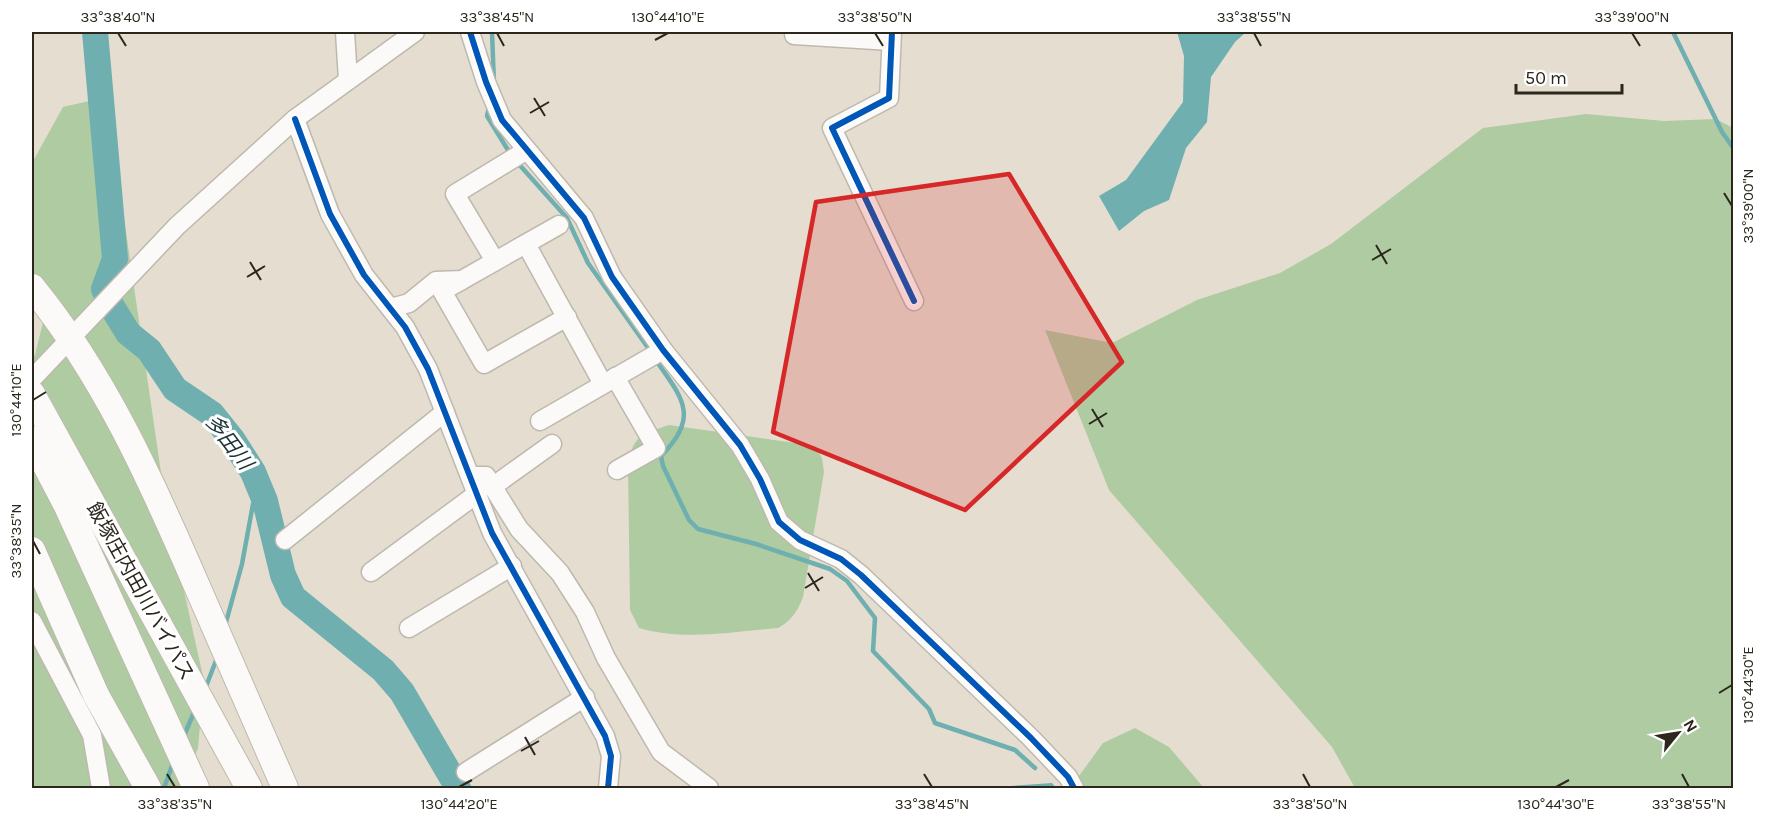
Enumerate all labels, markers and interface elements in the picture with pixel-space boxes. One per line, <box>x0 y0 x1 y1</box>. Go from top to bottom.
text: 33°38'40"N <box>80 8 156 26</box>
text: 33°38'45"N <box>460 8 534 26</box>
text: 130°44'10"E <box>631 8 705 26</box>
text: 33°38'50"N <box>837 8 913 26</box>
text: 33°38'55"N <box>1217 8 1291 26</box>
text: 33°39'00"N <box>1594 8 1670 26</box>
scale bar <box>1516 57 1622 95</box>
text: 50 m <box>1525 67 1567 89</box>
text: 33°39'00"N <box>1739 168 1757 244</box>
text: 130°44'10"E <box>7 363 25 437</box>
water label: 多田川 <box>200 410 259 476</box>
street label: 飯塚庄内田川バイパス <box>82 498 199 684</box>
text: 33°38'35"N <box>7 503 25 579</box>
text: 130°44'30"E <box>1739 646 1757 724</box>
north arrow <box>1648 703 1708 763</box>
text: N <box>1679 716 1702 735</box>
text: 33°38'35"N <box>137 795 213 813</box>
text: 130°44'20"E <box>420 795 498 813</box>
text: 33°38'45"N <box>895 795 969 813</box>
text: 33°38'50"N <box>1272 795 1348 813</box>
text: 130°44'30"E <box>1517 795 1595 813</box>
text: 33°38'55"N <box>1652 795 1726 813</box>

